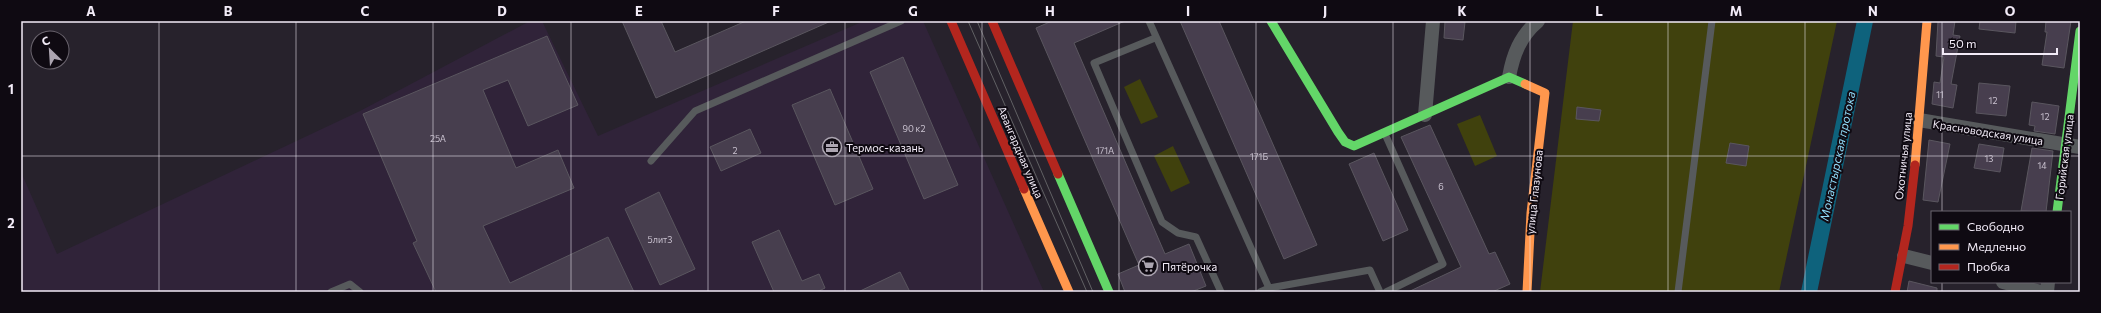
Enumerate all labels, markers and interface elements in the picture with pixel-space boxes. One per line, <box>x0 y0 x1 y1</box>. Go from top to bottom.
text: A <box>86 3 96 19</box>
text: B <box>224 3 233 19</box>
text: C <box>361 3 370 19</box>
text: D <box>497 3 507 19</box>
text: E <box>635 3 643 19</box>
text: F <box>772 3 780 19</box>
text: G <box>908 3 918 19</box>
text: H <box>1045 3 1055 19</box>
text: I <box>1186 3 1190 19</box>
text: J <box>1323 3 1327 19</box>
text: K <box>1457 3 1467 19</box>
text: L <box>1595 3 1603 19</box>
text: M <box>1730 3 1742 19</box>
text: N <box>1868 3 1878 19</box>
text: O <box>2005 3 2016 19</box>
north arrow <box>30 30 70 70</box>
scale bar <box>1943 30 2057 56</box>
text: С <box>39 33 52 48</box>
text: 50 m <box>1949 36 1977 50</box>
text: 1 <box>8 81 14 97</box>
house number: 11 <box>1936 89 1944 100</box>
water label: Монастырская протока <box>1816 90 1858 222</box>
house number: 12 <box>1989 95 1997 106</box>
street label: Авангардная улица <box>996 104 1046 200</box>
street label: Охотничья улица <box>1892 111 1914 201</box>
house number: 12 <box>2041 111 2049 122</box>
street label: Горийская улица <box>2052 114 2076 200</box>
street label: Красноводская улица <box>1932 117 2044 147</box>
house number: 90 к2 <box>903 123 925 134</box>
house number: 25А <box>430 133 446 144</box>
office icon: Термос-казань <box>821 136 843 158</box>
place label: Термос-казань <box>846 141 924 154</box>
house number: 2 <box>733 145 738 156</box>
house number: 171А <box>1096 145 1114 156</box>
street label: улица Глазунова <box>1523 149 1545 235</box>
house number: 171Б <box>1250 151 1268 162</box>
house number: 13 <box>1985 153 1993 164</box>
house number: 14 <box>2037 160 2047 171</box>
house number: 6 <box>1438 181 1444 192</box>
legend <box>1931 211 2071 283</box>
text: 2 <box>7 215 15 231</box>
text: Свободно <box>1967 219 2024 233</box>
house number: 5лит3 <box>648 234 672 245</box>
text: Медленно <box>1967 239 2026 253</box>
supermarket icon: Пятёрочка <box>1137 255 1159 277</box>
text: Пробка <box>1967 259 2010 273</box>
place label: Пятёрочка <box>1162 260 1217 273</box>

